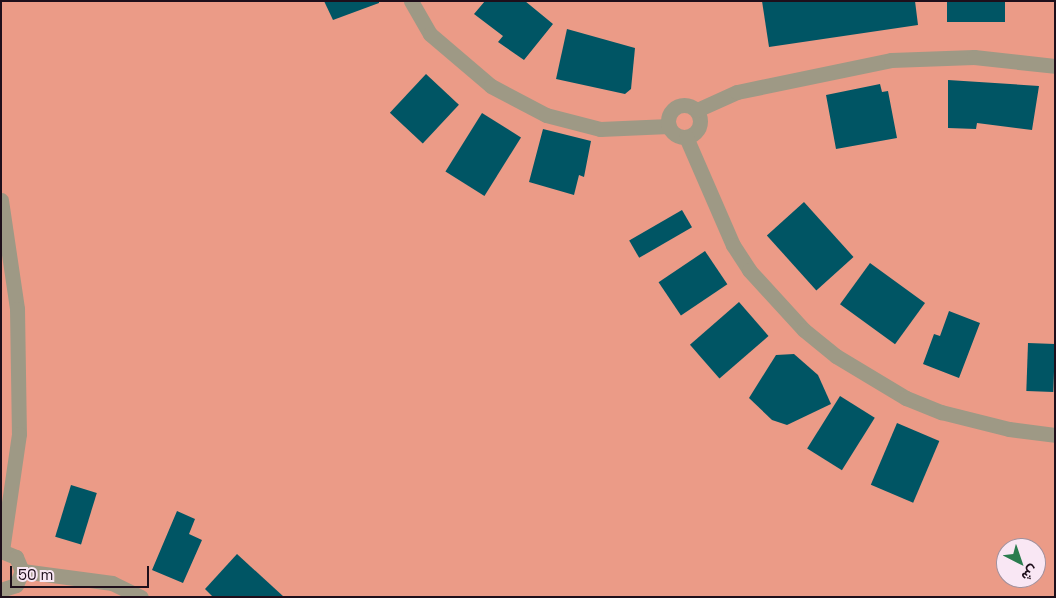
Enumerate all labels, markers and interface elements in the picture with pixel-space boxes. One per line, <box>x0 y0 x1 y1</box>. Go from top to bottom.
north arrow <box>996 538 1046 588</box>
scale bar <box>12 556 151 588</box>
text: ش <box>1018 561 1042 586</box>
text: 50 m <box>18 565 53 584</box>

